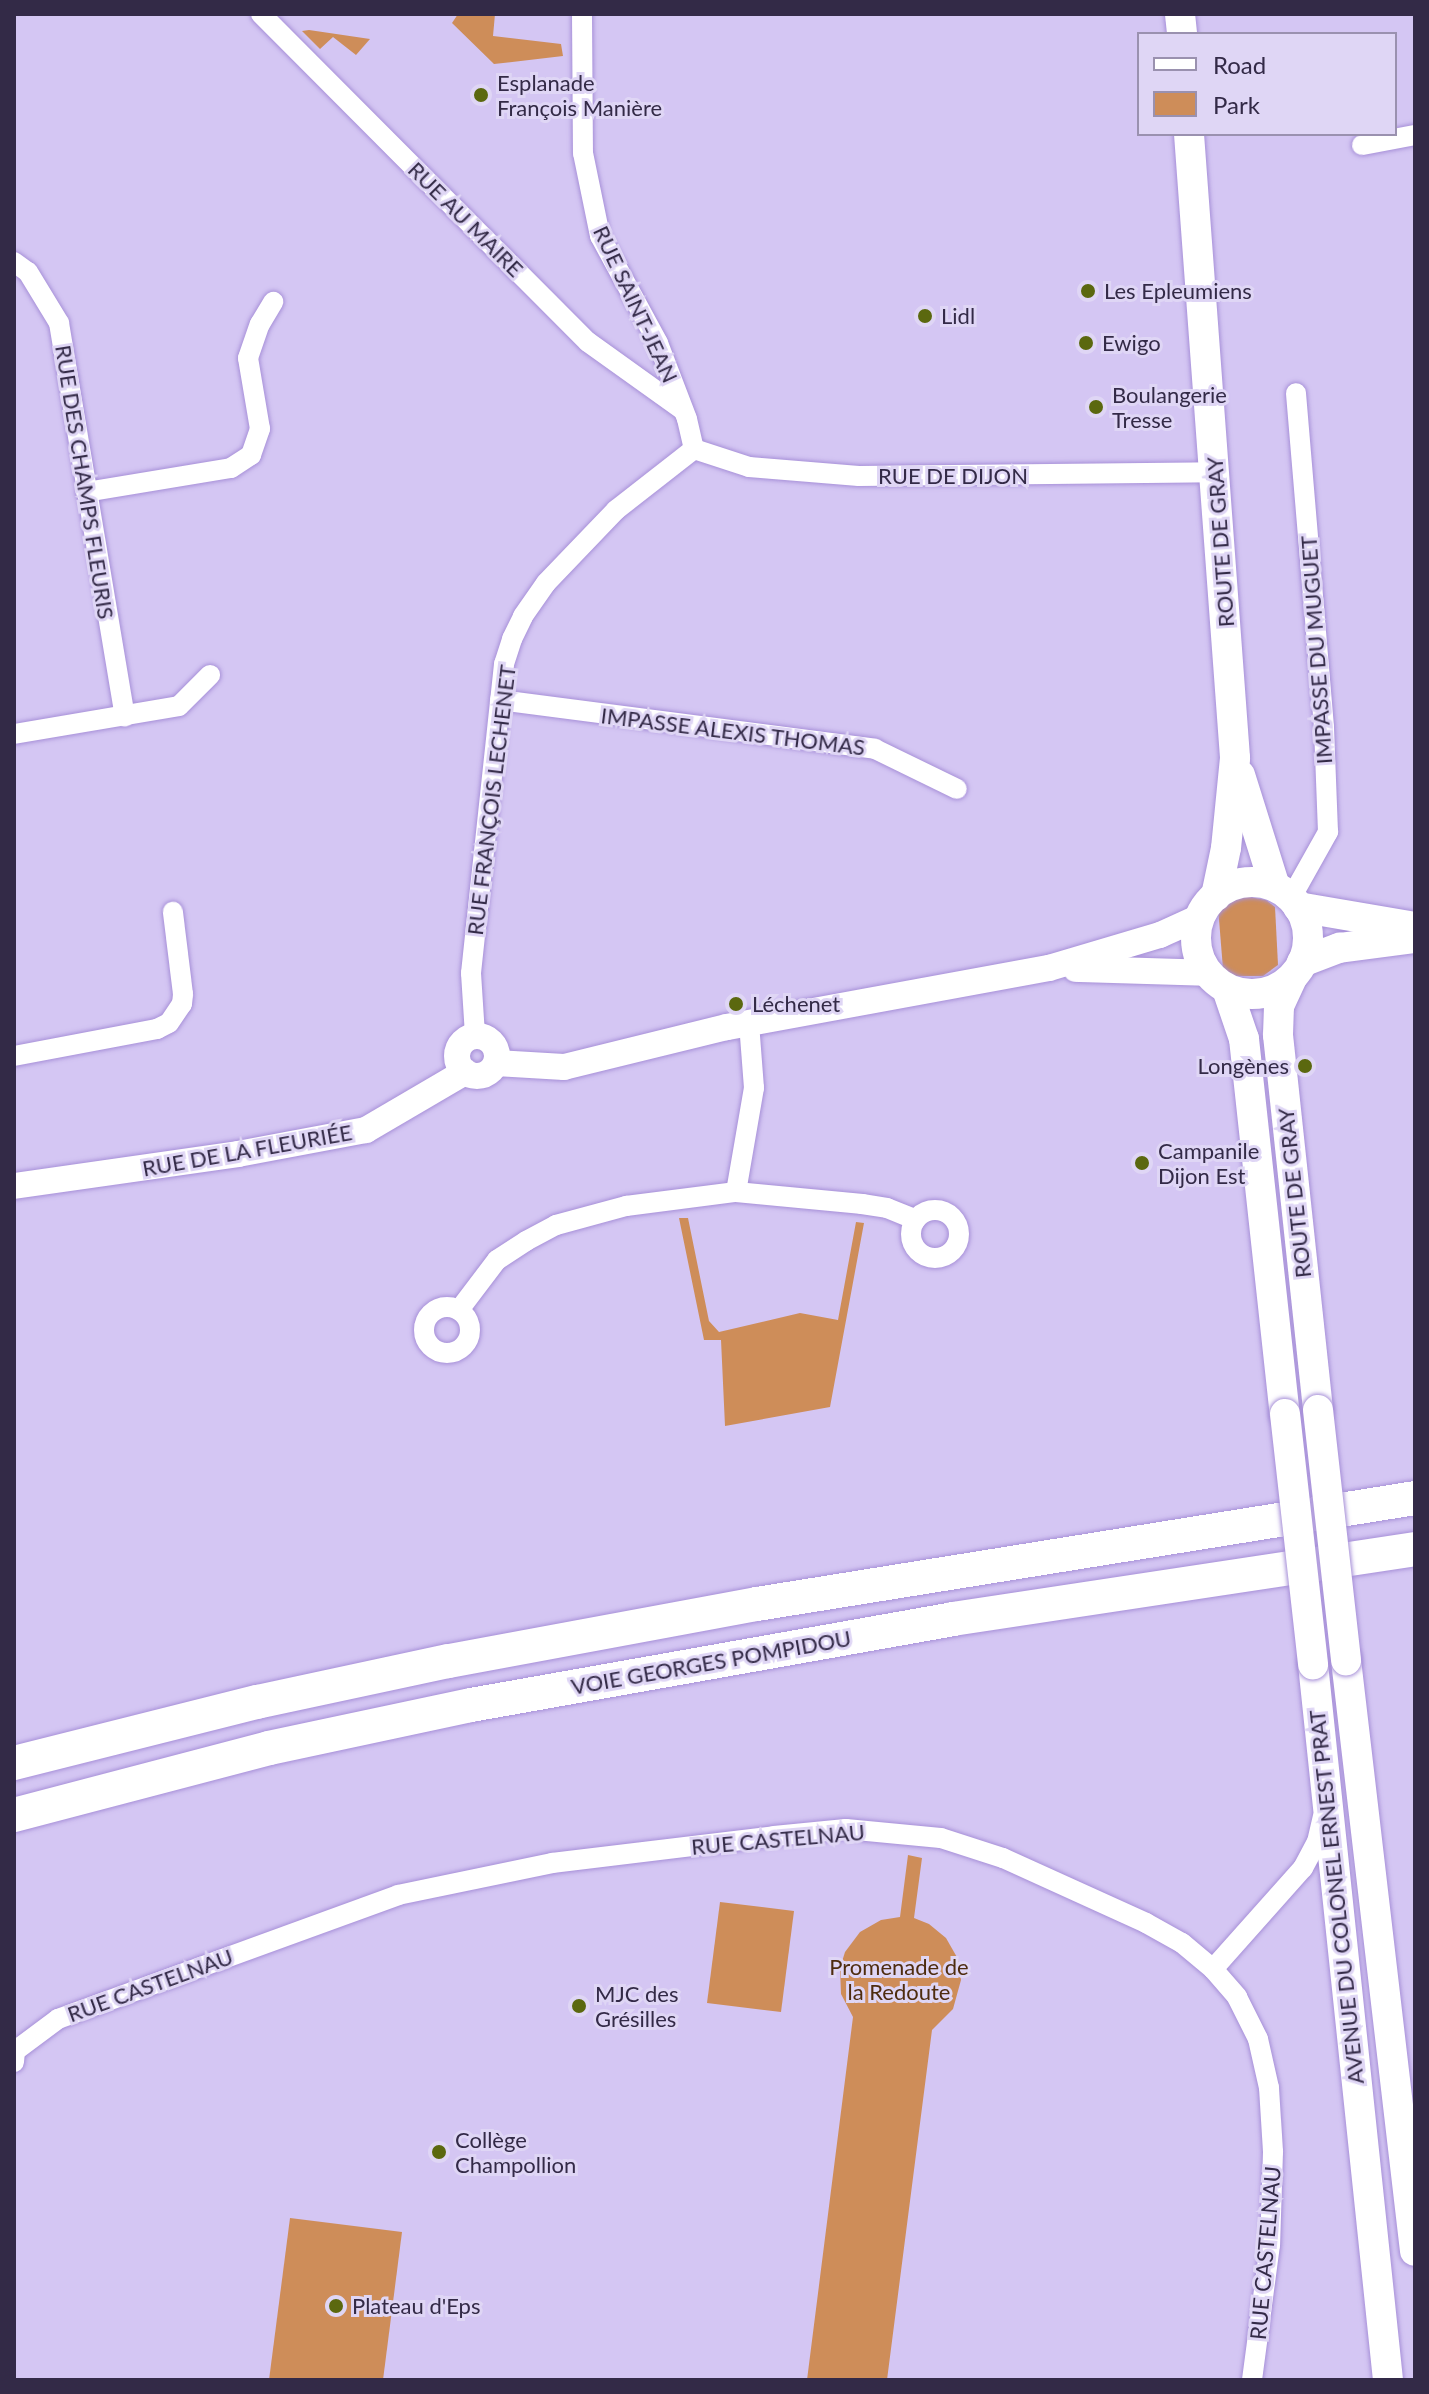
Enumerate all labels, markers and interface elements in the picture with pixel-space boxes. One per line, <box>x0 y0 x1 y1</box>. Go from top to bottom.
legend <box>1137 32 1397 136</box>
text: Road <box>1213 50 1266 79</box>
place label: Esplanade François Manière <box>497 69 662 120</box>
marker: Esplanade François Manière <box>472 86 490 104</box>
text: Park <box>1213 90 1260 119</box>
street label: RUE AU MAIRE <box>403 156 529 282</box>
street label: RUE SAINT-JEAN <box>588 221 684 387</box>
place label: Les Epleumiens <box>1104 278 1252 304</box>
marker: Les Epleumiens <box>1079 282 1097 300</box>
place label: Lidl <box>941 303 975 329</box>
marker: Lidl <box>916 307 934 325</box>
place label: Ewigo <box>1102 330 1161 356</box>
marker: Ewigo <box>1077 334 1095 352</box>
street label: RUE DES CHAMPS FLEURIS <box>50 343 120 621</box>
place label: Boulangerie Tresse <box>1112 381 1227 432</box>
marker: Boulangerie Tresse <box>1087 398 1105 416</box>
street label: ROUTE DE GRAY <box>1201 456 1239 628</box>
street label: RUE DE DIJON <box>878 463 1028 489</box>
street label: IMPASSE DU MUGUET <box>1295 535 1337 765</box>
street label: RUE FRANÇOIS LECHENET <box>461 663 521 937</box>
street label: IMPASSE ALEXIS THOMAS <box>599 702 867 760</box>
place label: Léchenet <box>752 991 840 1017</box>
marker: Léchenet <box>727 995 745 1013</box>
place label: Longènes <box>1197 1053 1289 1079</box>
marker: Longènes <box>1296 1057 1314 1075</box>
street label: ROUTE DE GRAY <box>1272 1107 1316 1279</box>
street label: RUE DE LA FLEURIÉE <box>140 1118 354 1182</box>
place label: Campanile Dijon Est <box>1158 1137 1259 1188</box>
marker: Campanile Dijon Est <box>1133 1154 1151 1172</box>
street label: VOIE GEORGES POMPIDOU <box>569 1624 853 1700</box>
street label: AVENUE DU COLONEL ERNEST PRAT <box>1303 1708 1369 2086</box>
street label: RUE CASTELNAU <box>690 1818 866 1860</box>
street label: RUE CASTELNAU <box>64 1943 236 2027</box>
park label: Promenade de la Redoute <box>829 1953 969 2004</box>
place label: MJC des Grésilles <box>595 1980 679 2032</box>
marker: MJC des Grésilles <box>570 1997 588 2015</box>
place label: Collège Champollion <box>455 2126 576 2178</box>
marker: Collège Champollion <box>430 2143 448 2161</box>
street label: RUE CASTELNAU <box>1244 2165 1286 2341</box>
place label: Plateau d'Eps <box>352 2293 480 2319</box>
marker: Plateau d'Eps <box>327 2297 345 2315</box>

